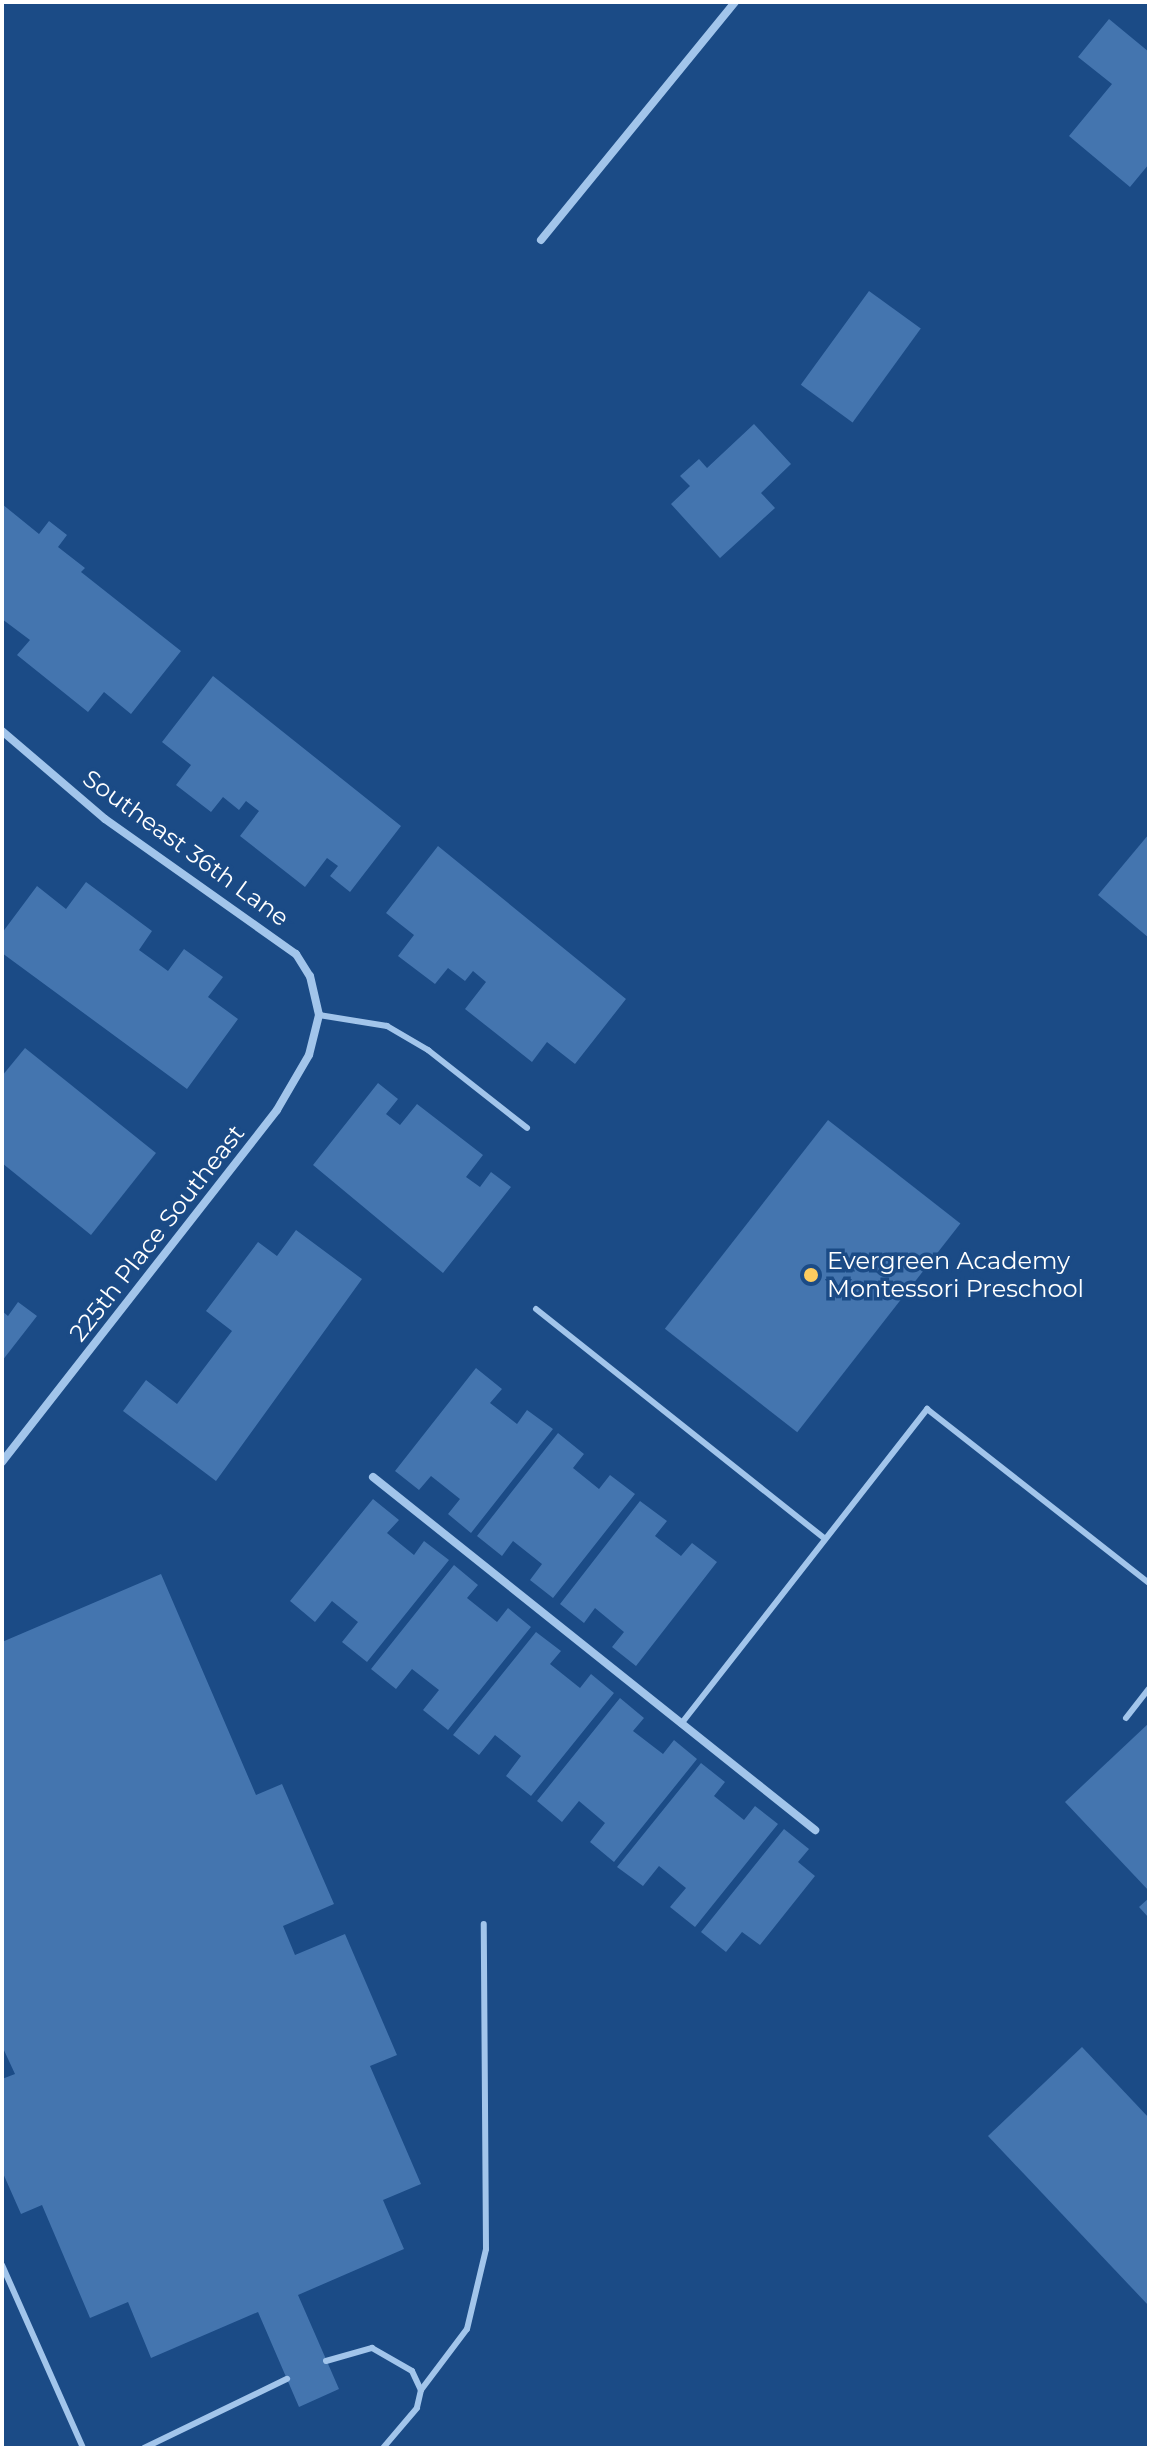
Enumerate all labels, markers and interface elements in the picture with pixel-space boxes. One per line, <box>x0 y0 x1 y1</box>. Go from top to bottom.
street label: Southeast 36th Lane <box>77 764 295 932</box>
street label: 225th Place Southeast <box>64 1119 250 1347</box>
place label: Evergreen Academy Montessori Preschool <box>827 1247 1084 1303</box>
marker: Evergreen Academy Montessori Preschool <box>802 1266 820 1284</box>

